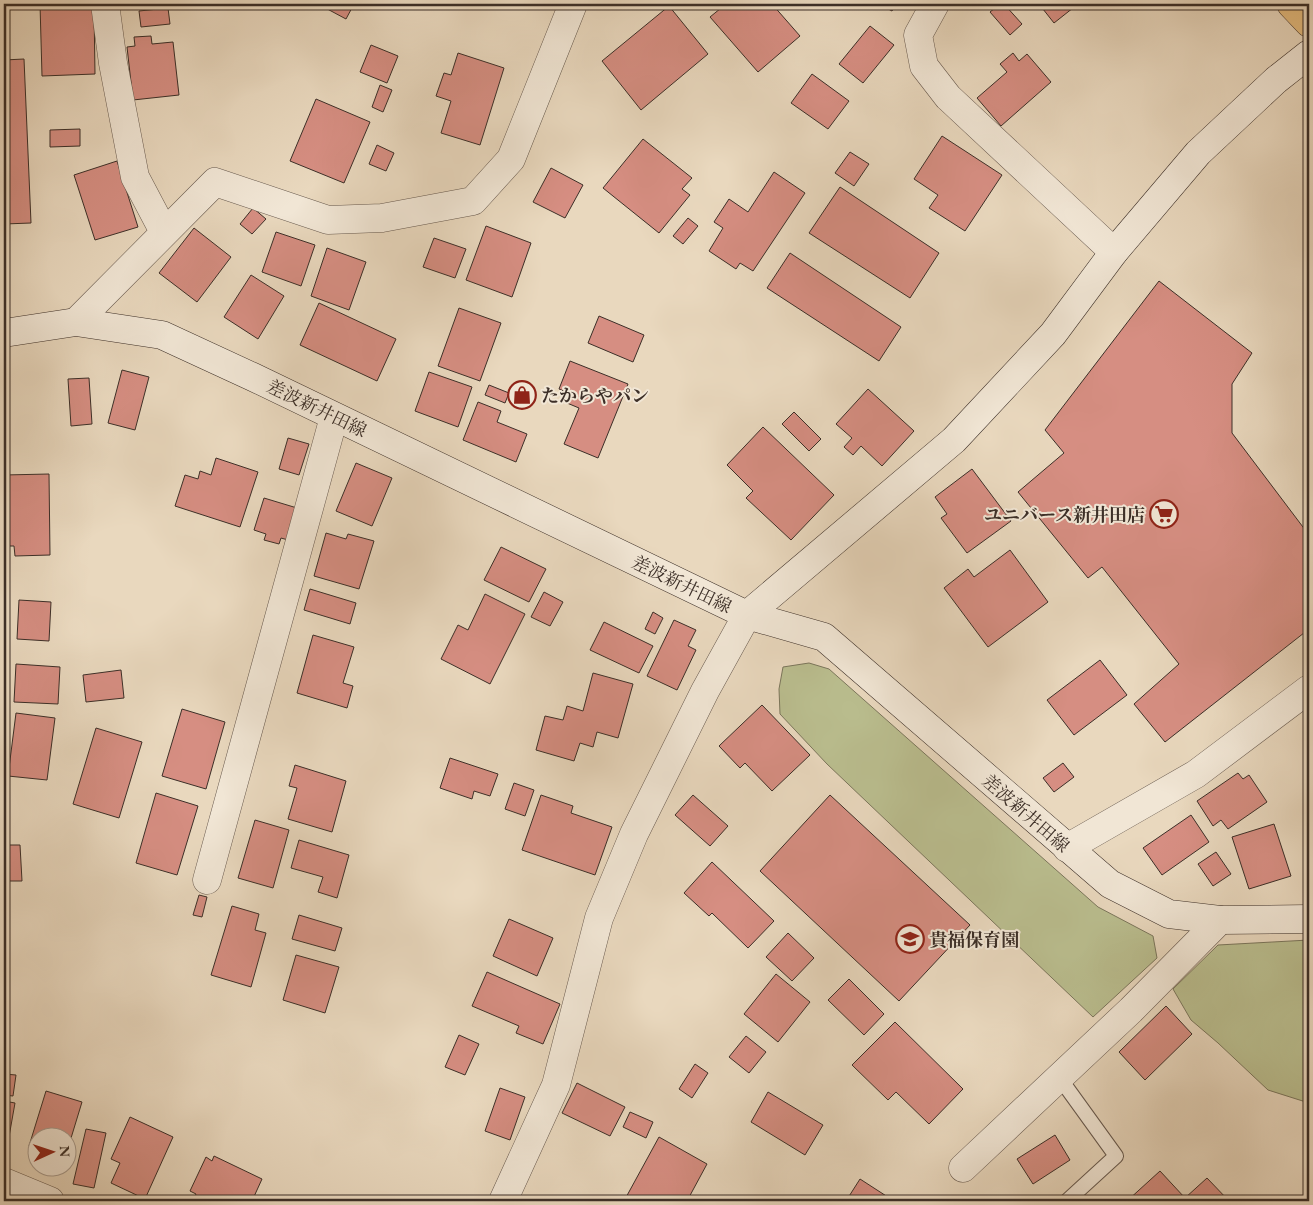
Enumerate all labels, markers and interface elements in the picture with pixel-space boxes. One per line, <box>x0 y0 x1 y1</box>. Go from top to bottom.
street label: 差波新井田線 <box>263 374 371 442</box>
shop icon: たからやパン <box>507 380 537 410</box>
place label: たからやパン <box>541 384 649 407</box>
supermarket icon: ユニバース新井田店 <box>1149 499 1179 529</box>
place label: ユニバース新井田店 <box>984 503 1145 526</box>
street label: 差波新井田線 <box>628 550 736 618</box>
street label: 差波新井田線 <box>978 769 1074 857</box>
school or university icon: 貴福保育園 <box>895 924 925 954</box>
place label: 貴福保育園 <box>929 928 1019 951</box>
north arrow <box>28 1128 78 1178</box>
text: N <box>56 1145 74 1158</box>

